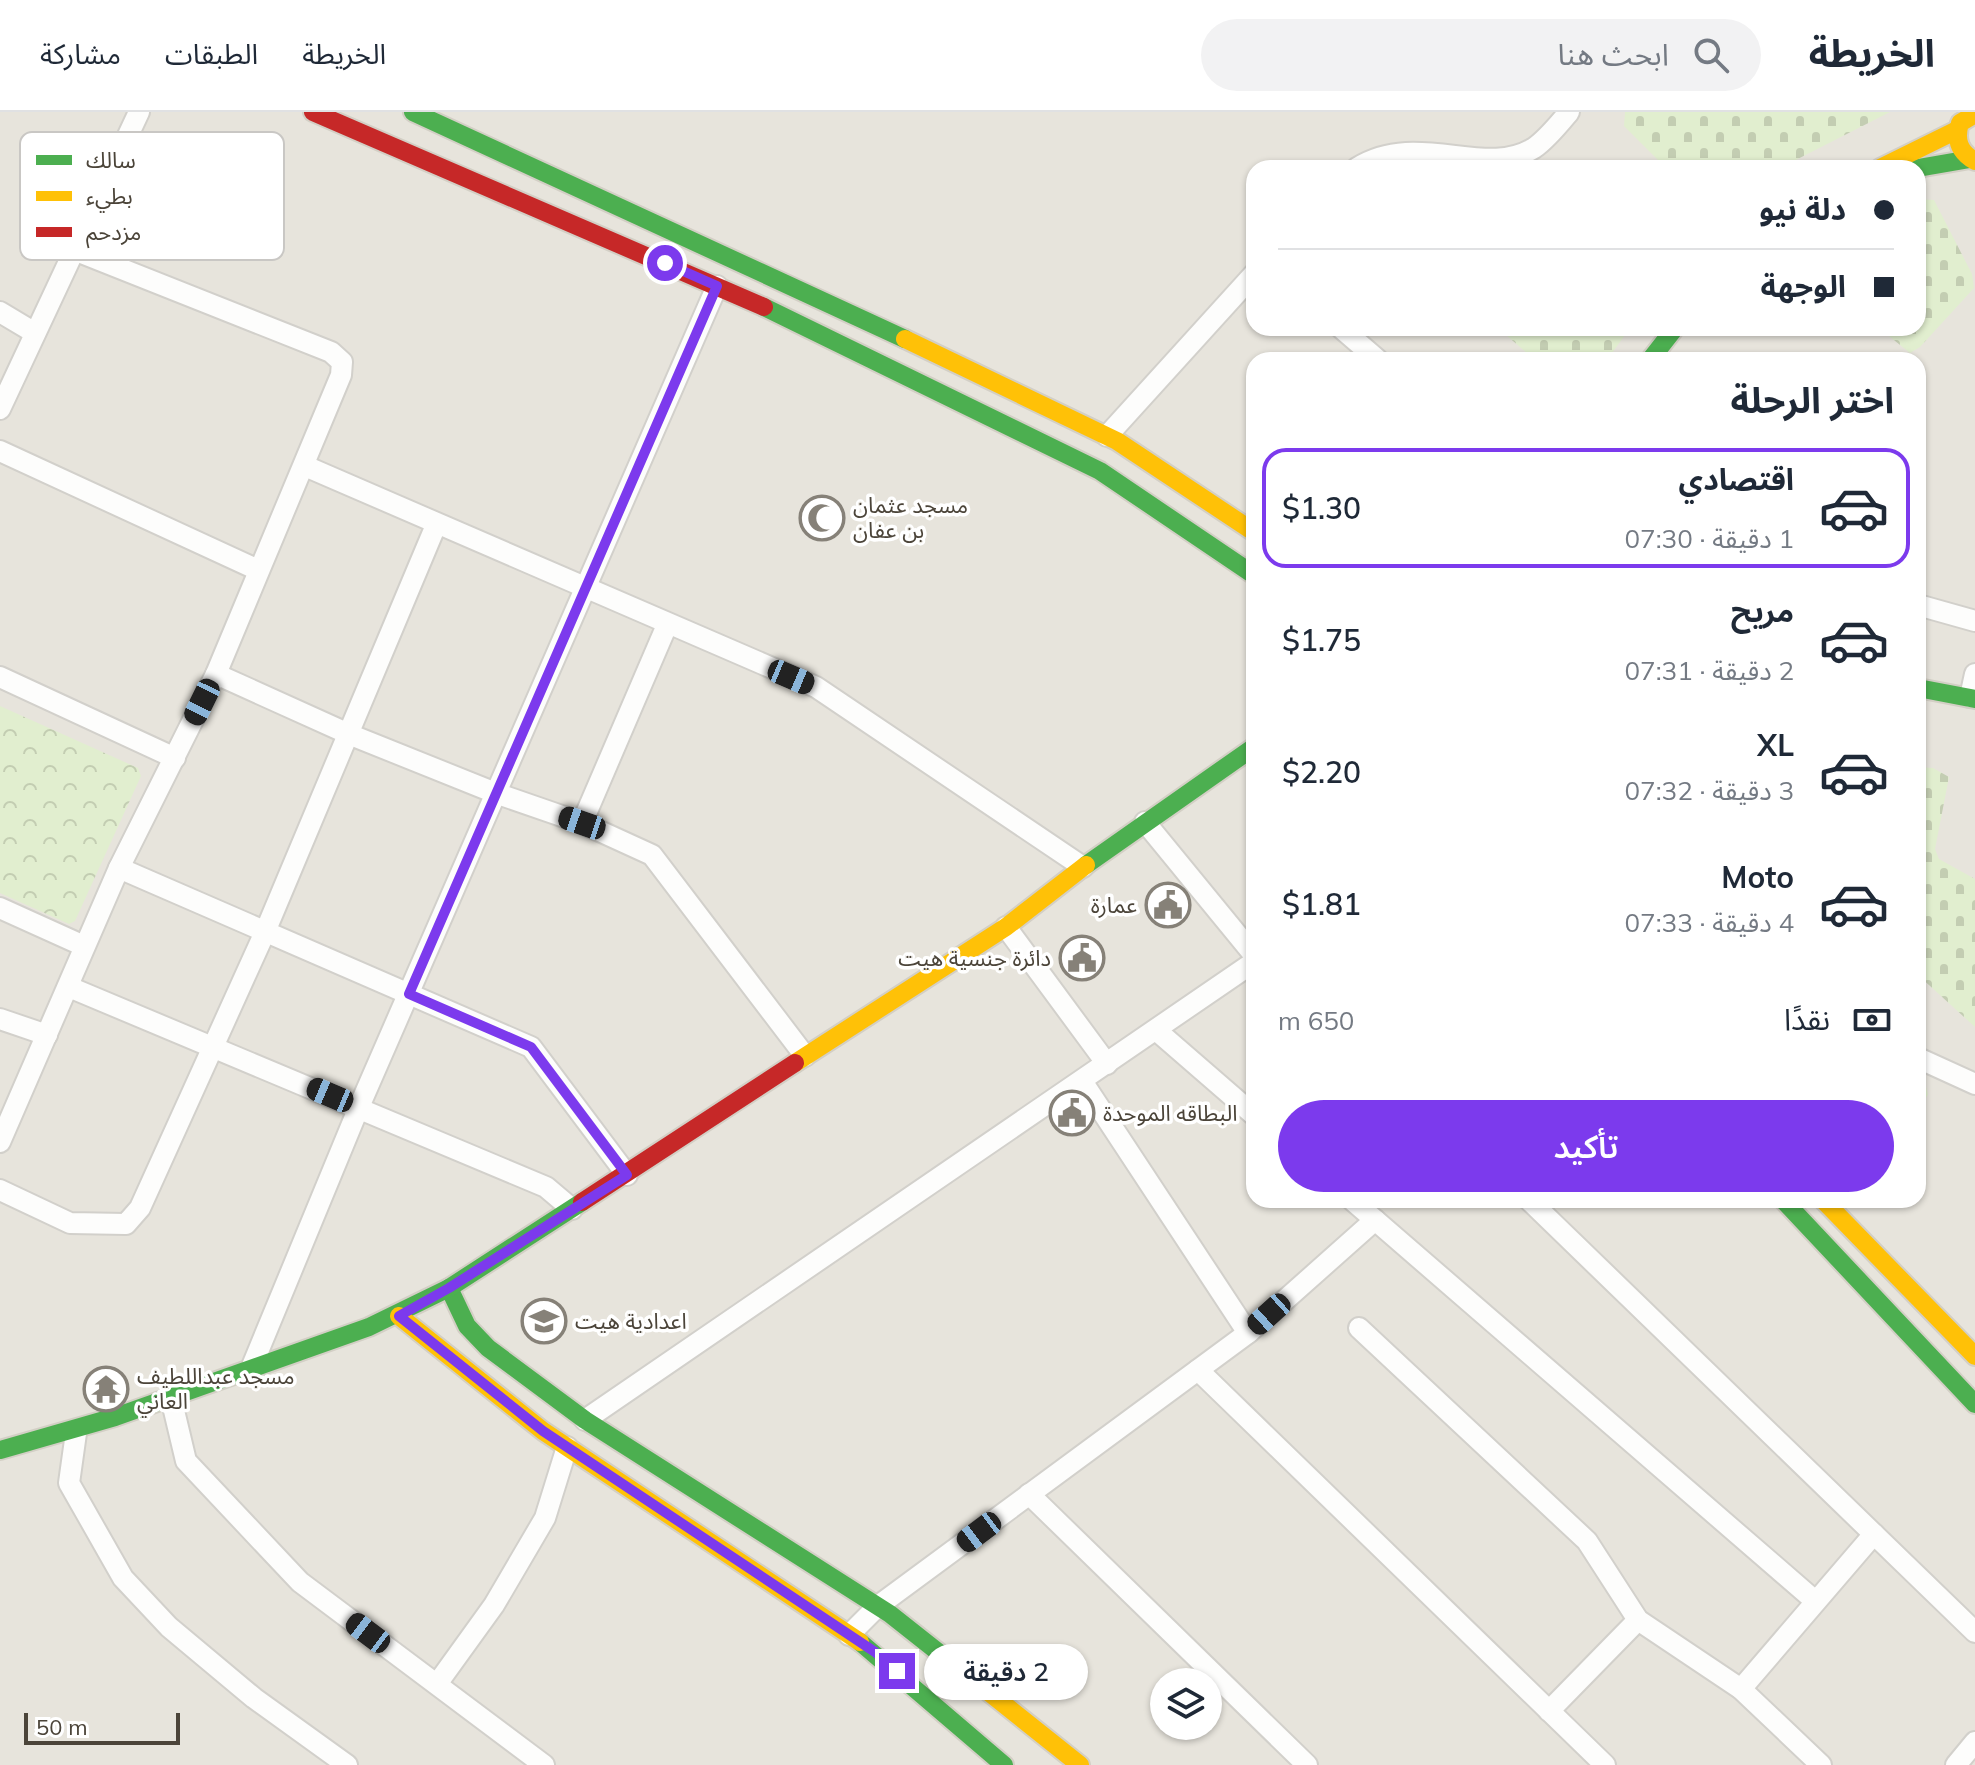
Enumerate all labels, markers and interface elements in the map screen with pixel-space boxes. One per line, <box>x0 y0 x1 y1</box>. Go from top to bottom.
search box <box>1201 19 1761 91</box>
text: الخريطة <box>1809 29 1935 77</box>
icon: search <box>1689 33 1733 77</box>
text: ابحث هنا <box>1558 35 1669 73</box>
text: مشاركة <box>40 36 121 71</box>
text: الطبقات <box>165 36 258 71</box>
text: الخريطة <box>302 36 386 71</box>
legend <box>20 132 284 260</box>
text: سالك <box>86 146 136 174</box>
text: بطيء <box>86 182 133 213</box>
text: دلة نيو <box>1759 190 1846 228</box>
text: مزدحم <box>86 218 141 249</box>
route start <box>647 245 683 281</box>
text: الوجهة <box>1761 267 1846 305</box>
text: اختر الرحلة <box>1730 377 1894 422</box>
text: اقتصادي <box>1679 460 1794 498</box>
icon: car <box>1818 472 1890 544</box>
text: $1.30 <box>1282 489 1361 527</box>
place label: مسجد عثمان بن عفان <box>853 491 968 544</box>
mosque icon: مسجد عثمان بن عفان <box>798 494 846 542</box>
text: 1 دقيقة · 07:30 <box>1624 522 1794 555</box>
text: مريح <box>1731 592 1794 630</box>
icon: car <box>1818 604 1890 676</box>
text: $1.75 <box>1282 621 1361 659</box>
text: 2 دقيقة · 07:31 <box>1624 654 1794 687</box>
car <box>764 657 818 697</box>
car <box>181 675 223 729</box>
text: XL <box>1757 726 1794 764</box>
icon: car <box>1818 736 1890 808</box>
text: $2.20 <box>1282 753 1361 791</box>
text: 3 دقيقة · 07:32 <box>1624 774 1794 807</box>
car <box>555 804 609 842</box>
text: Moto <box>1721 858 1794 896</box>
icon: car <box>1818 868 1890 940</box>
public building icon: عمارة <box>1144 881 1192 929</box>
text: $1.81 <box>1282 885 1361 923</box>
place label: عمارة <box>1091 891 1137 919</box>
text: 4 دقيقة · 07:33 <box>1624 906 1794 939</box>
public building icon: دائرة جنسية هيت <box>1058 934 1106 982</box>
place label: دائرة جنسية هيت <box>898 944 1051 972</box>
icon: cash <box>1850 998 1894 1042</box>
text: نقدًا <box>1784 1000 1830 1038</box>
text: 650 m <box>1278 1004 1354 1037</box>
car <box>303 1075 357 1115</box>
public building icon: البطاقه الموحدة <box>1048 1089 1096 1137</box>
place label: البطاقه الموحدة <box>1103 1099 1237 1127</box>
button: تأكيد <box>1278 1100 1894 1192</box>
car <box>1243 1289 1295 1339</box>
school or university icon: اعدادية هيت <box>520 1297 568 1345</box>
place label: اعدادية هيت <box>575 1307 687 1335</box>
place label: مسجد عبداللطيف العاني <box>137 1362 295 1418</box>
temple icon: مسجد عبداللطيف العاني <box>82 1365 130 1413</box>
car <box>953 1508 1005 1556</box>
car <box>342 1609 394 1657</box>
callout: 2 دقيقة <box>925 1643 1089 1699</box>
route end <box>879 1653 915 1689</box>
text: 2 دقيقة <box>963 1655 1049 1688</box>
map controls <box>1150 1668 1222 1740</box>
button: layers <box>1150 1668 1222 1740</box>
scale bar <box>24 1709 180 1745</box>
text: 50 m <box>36 1713 87 1741</box>

